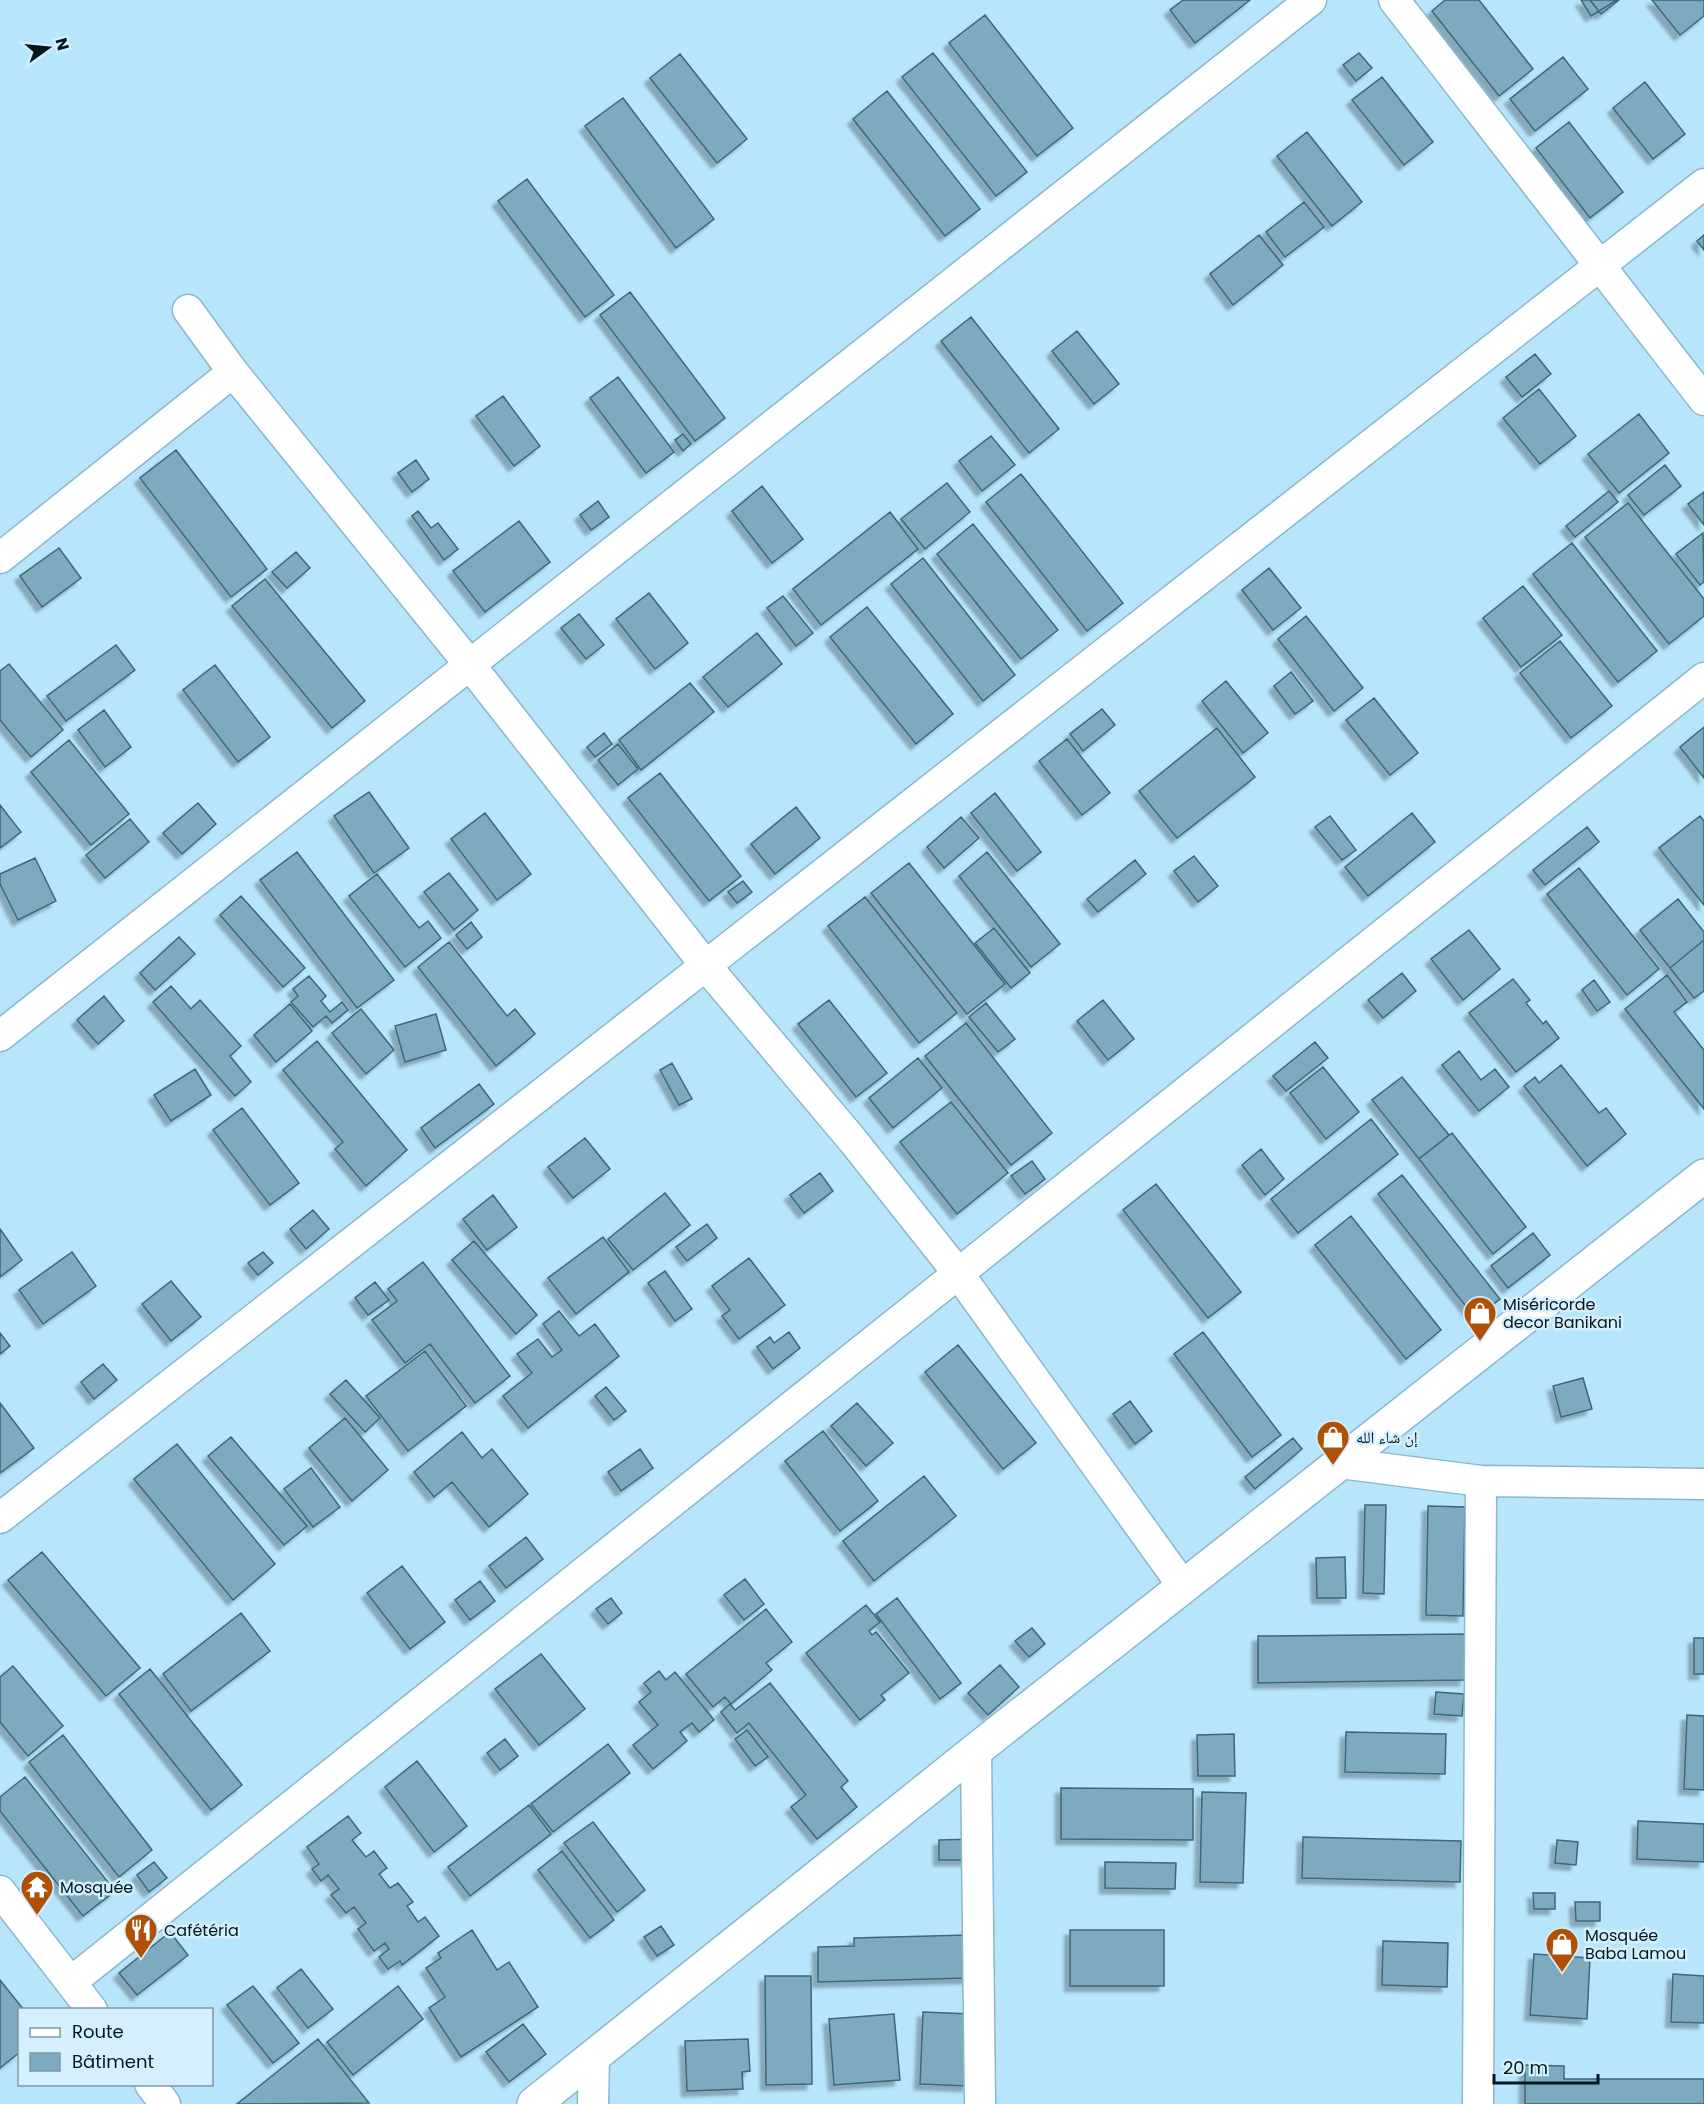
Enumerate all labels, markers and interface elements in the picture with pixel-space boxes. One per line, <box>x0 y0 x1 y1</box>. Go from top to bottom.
north arrow <box>18 18 78 78</box>
text: N <box>49 35 75 53</box>
place label: Miséricorde decor Banikani <box>1503 1293 1622 1334</box>
shop icon: Miséricorde decor Banikani <box>1462 1295 1498 1342</box>
shop icon: إن شاء الله <box>1315 1419 1351 1466</box>
place label: إن شاء الله <box>1356 1426 1418 1449</box>
temple icon: Mosquée <box>19 1869 55 1916</box>
place label: Mosquée <box>60 1876 133 1899</box>
restaurant icon: Cafétéria <box>123 1912 159 1959</box>
place label: Cafétéria <box>164 1919 239 1942</box>
place label: Mosquée Baba Lamou <box>1585 1924 1686 1965</box>
shop icon: Mosquée Baba Lamou <box>1544 1926 1580 1973</box>
legend <box>18 2008 213 2086</box>
text: Route <box>72 2019 124 2044</box>
scale bar <box>1494 2047 1598 2085</box>
text: Bâtiment <box>72 2049 154 2074</box>
text: 20 m <box>1503 2055 1548 2080</box>

